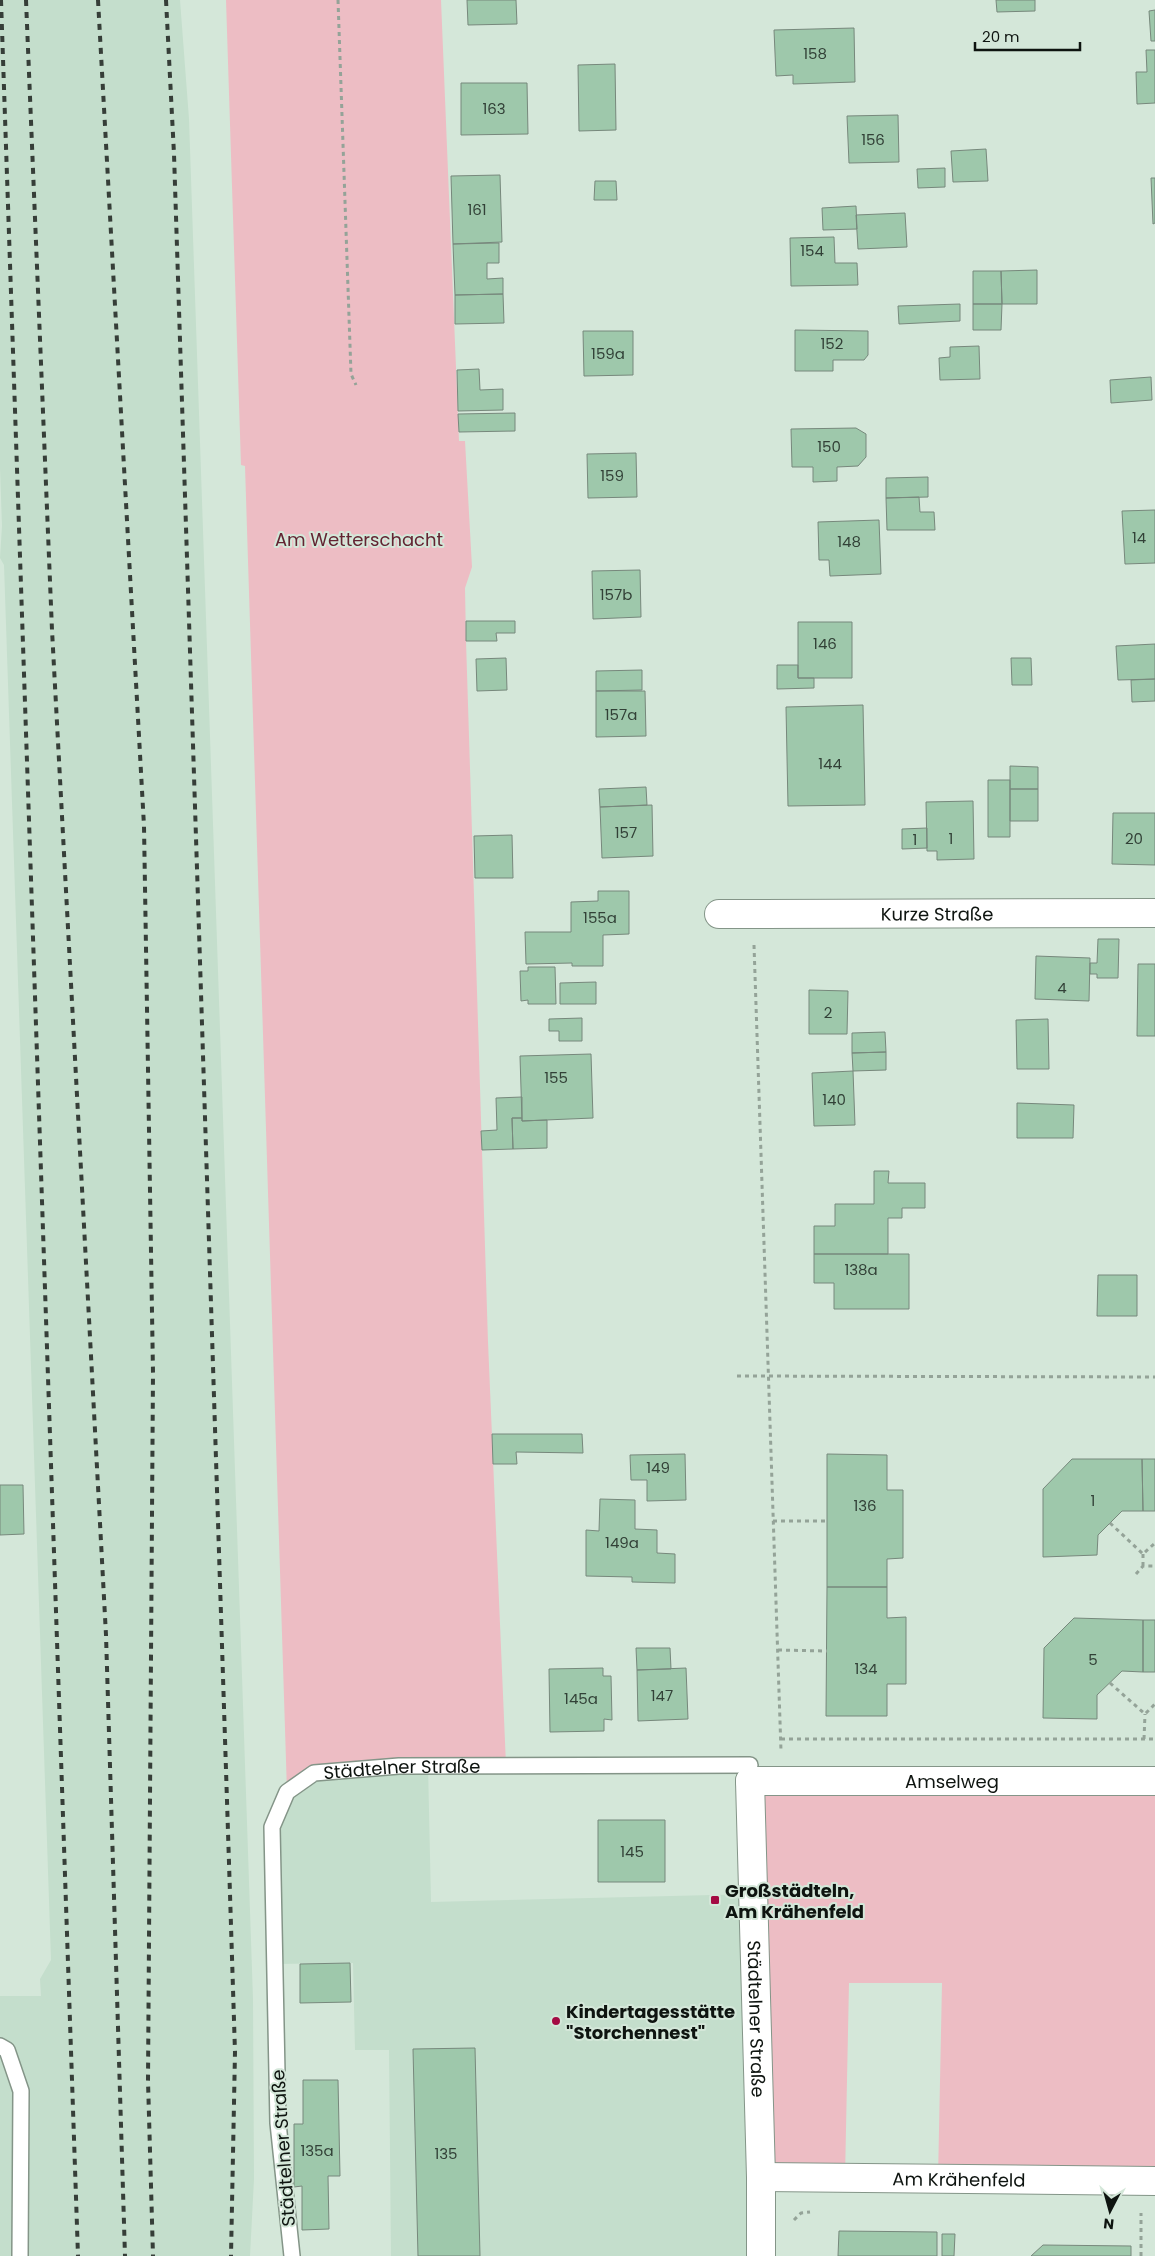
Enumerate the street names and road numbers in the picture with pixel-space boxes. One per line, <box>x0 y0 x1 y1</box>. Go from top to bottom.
street label: Kurze Straße <box>881 901 993 926</box>
street label: Städtelner Straße <box>322 1753 481 1785</box>
street label: Amselweg <box>905 1769 999 1794</box>
street label: Städtelner Straße <box>742 1940 771 2098</box>
street label: Städtelner Straße <box>265 2069 301 2227</box>
street label: Am Krähenfeld <box>892 2166 1026 2192</box>

